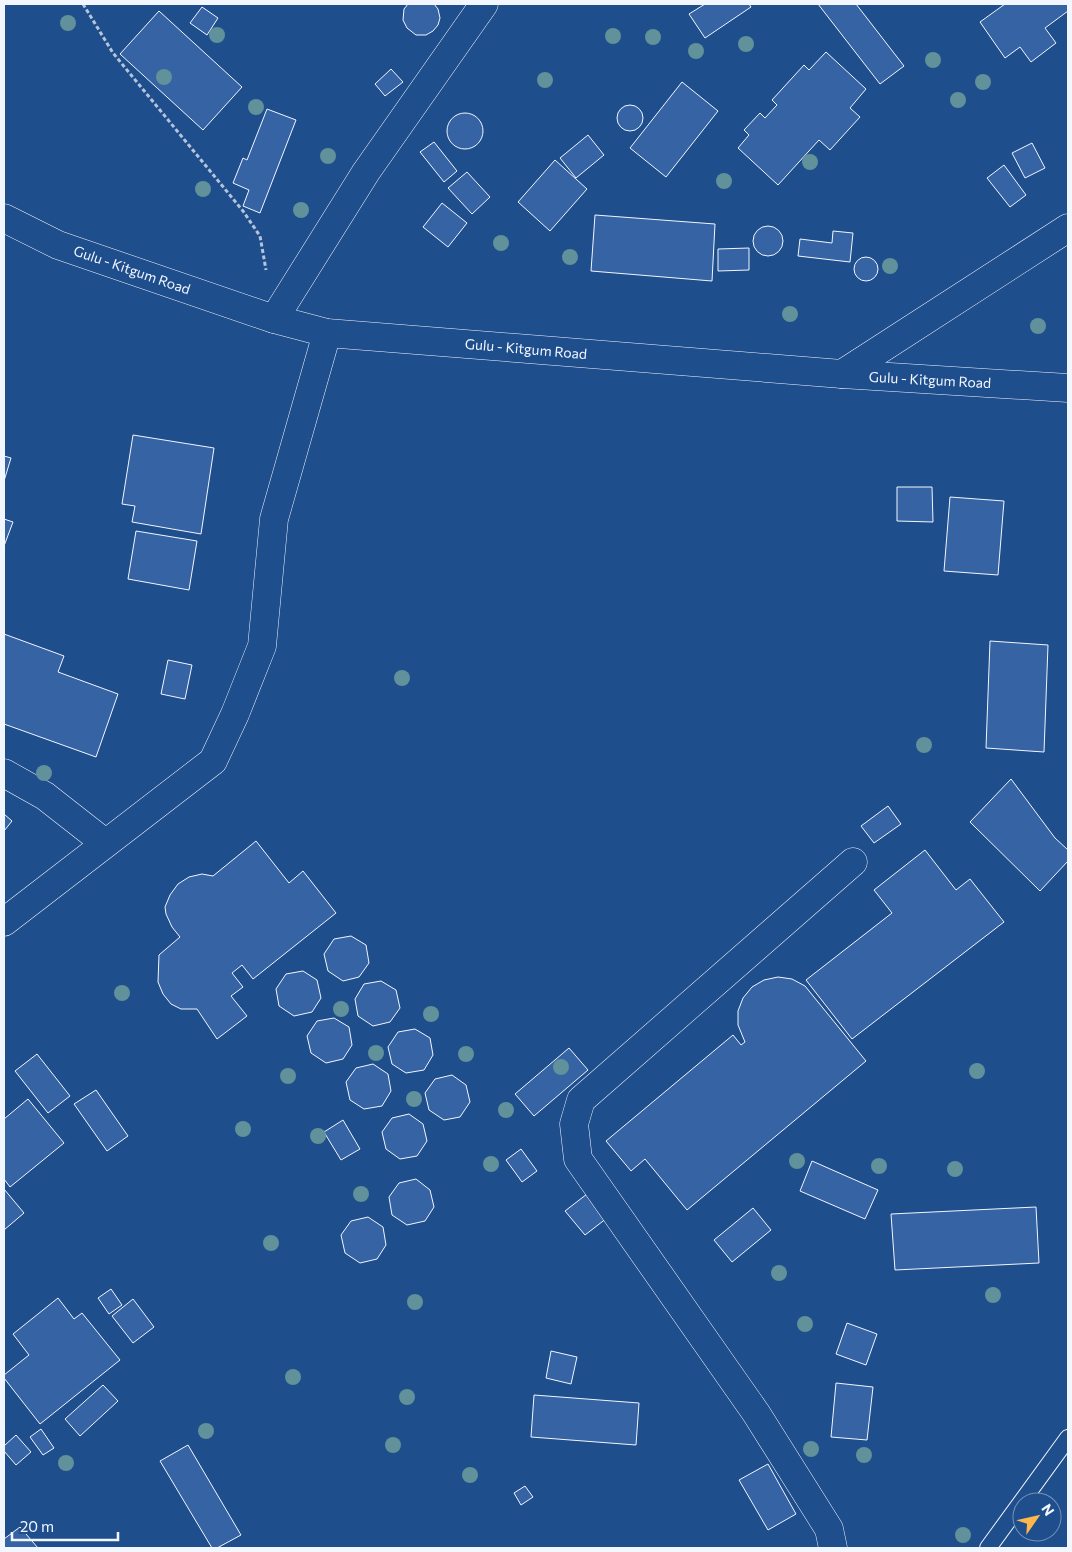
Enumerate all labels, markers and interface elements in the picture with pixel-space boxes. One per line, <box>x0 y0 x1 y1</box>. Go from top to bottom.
street label: Gulu - Kitgum Road <box>71 242 193 298</box>
street label: Gulu - Kitgum Road <box>464 335 588 362</box>
street label: Gulu - Kitgum Road <box>868 368 992 391</box>
north arrow <box>1012 1492 1062 1542</box>
text: N <box>1038 1500 1058 1519</box>
scale bar <box>12 1510 119 1542</box>
text: 20 m <box>20 1517 54 1535</box>

